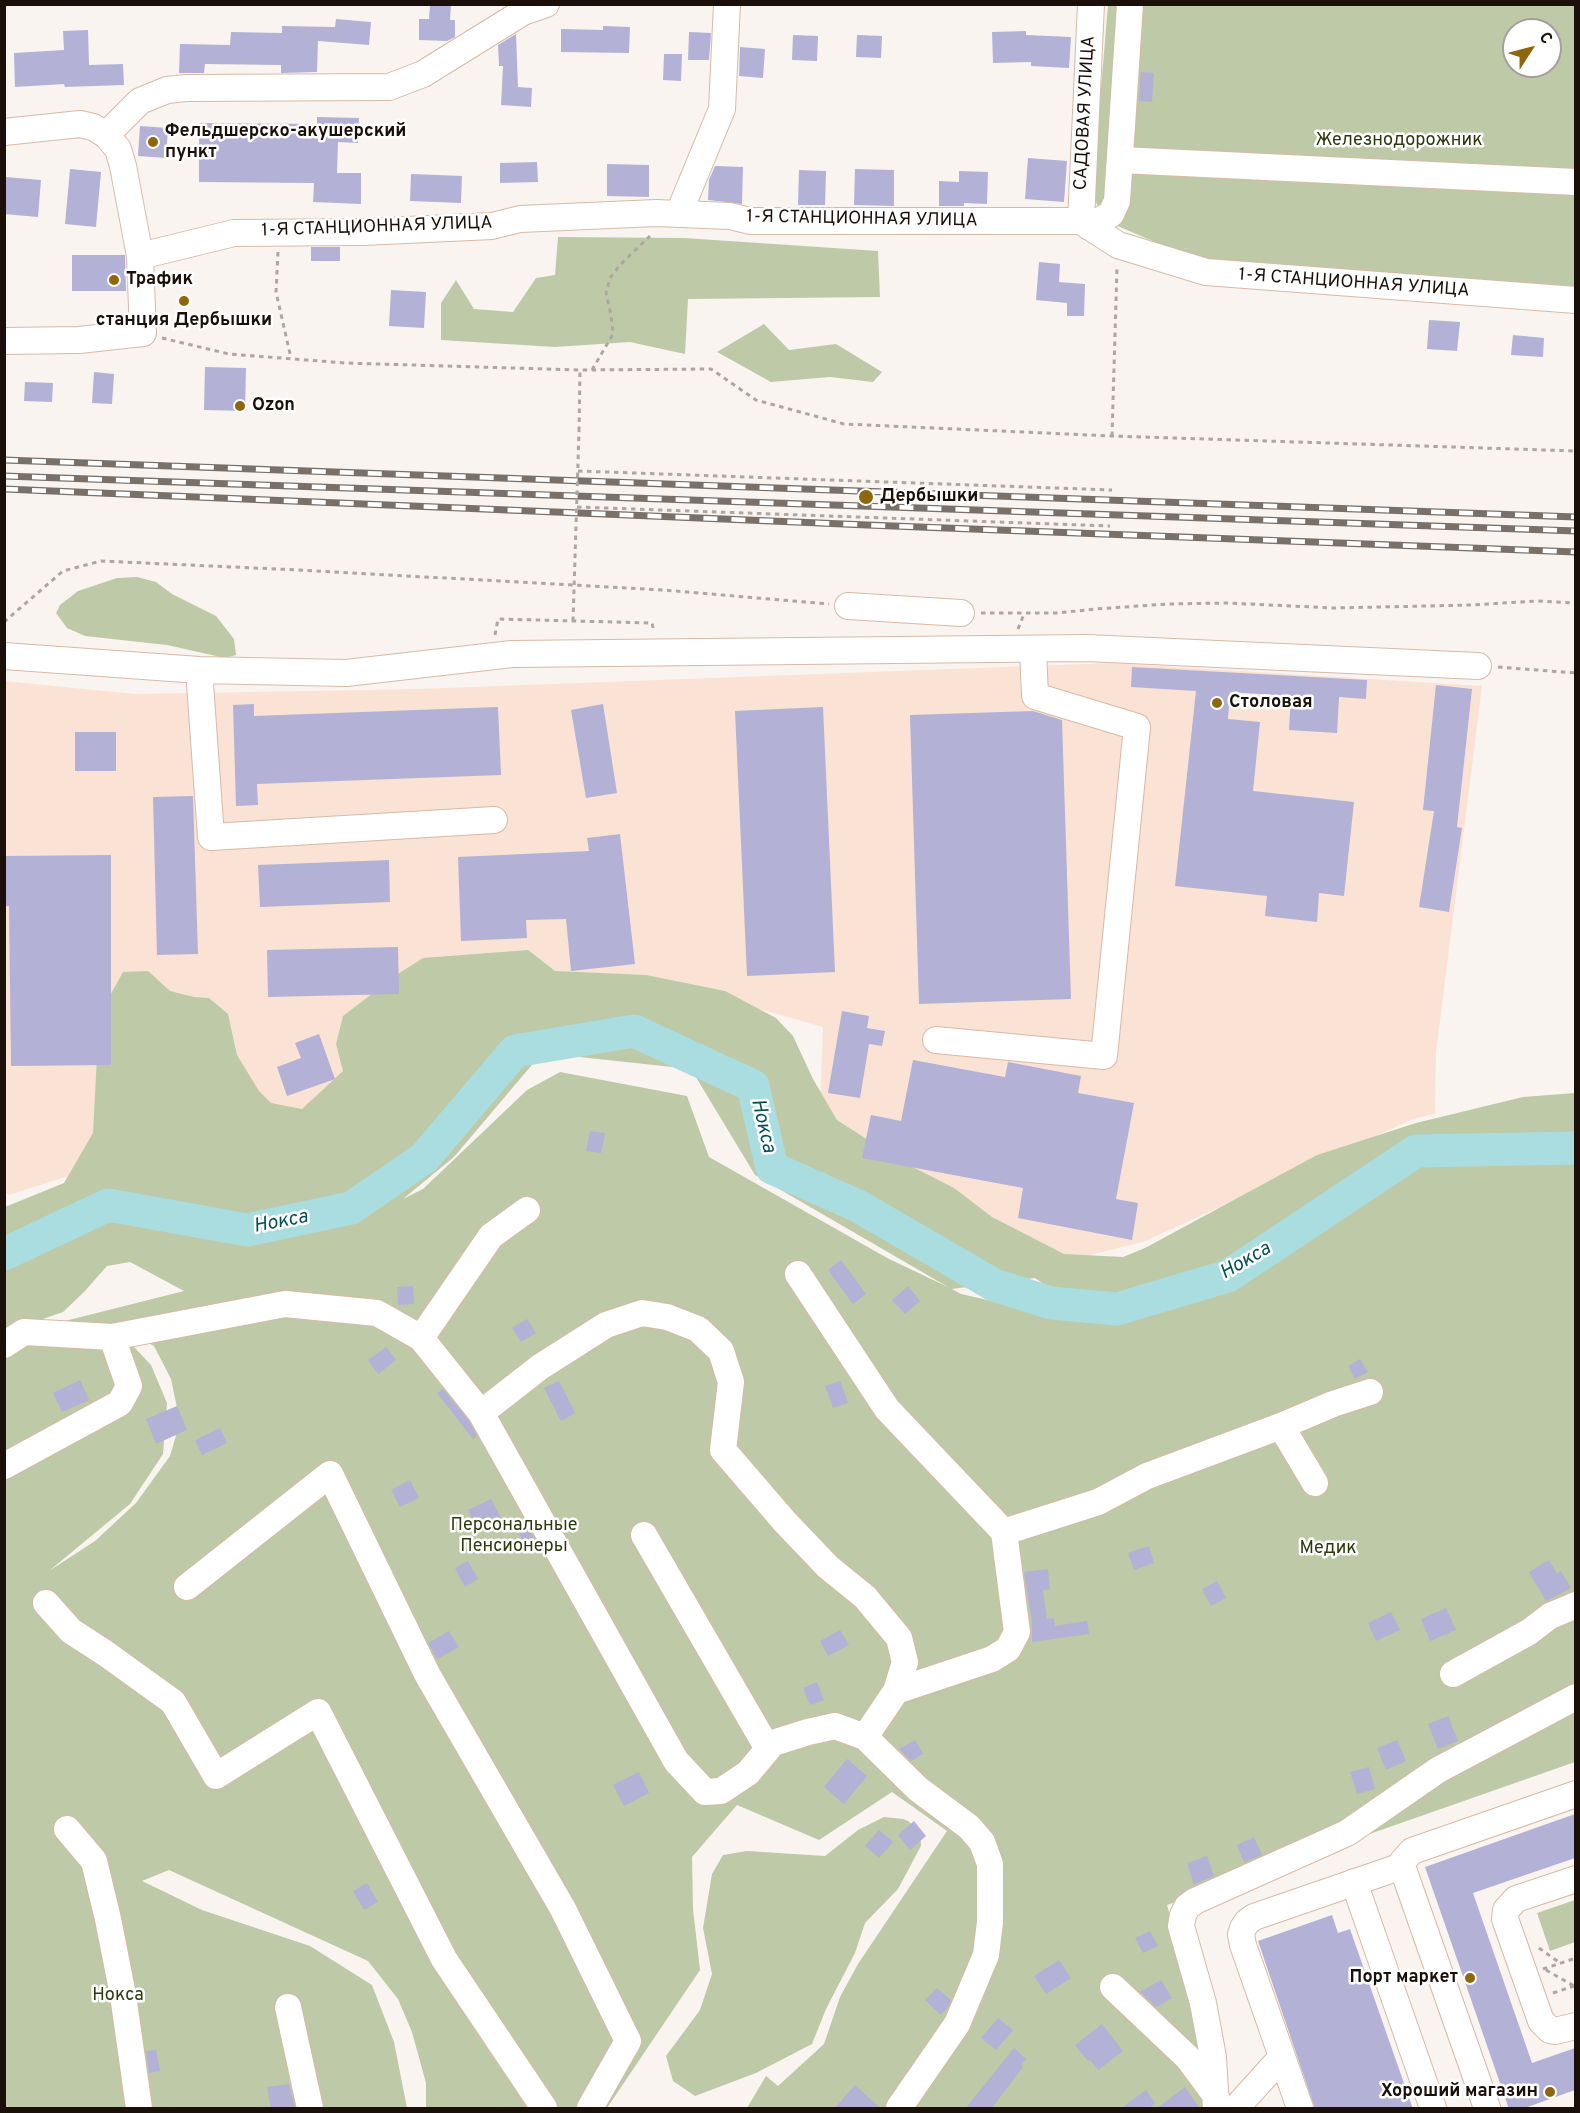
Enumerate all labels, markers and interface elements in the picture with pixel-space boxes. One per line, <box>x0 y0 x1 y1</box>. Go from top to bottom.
north arrow <box>1502 18 1562 78</box>
text: С <box>1534 29 1556 49</box>
street label: САДОВАЯ УЛИЦА <box>1071 35 1101 191</box>
place label: Фельдшерско-акушерский пункт <box>165 121 406 164</box>
park label: Железнодорожник <box>1315 130 1483 152</box>
marker: Фельдшерско-акушерский пункт <box>146 135 160 149</box>
street label: 1-Я СТАНЦИОННАЯ УЛИЦА <box>746 207 978 233</box>
street label: 1-Я СТАНЦИОННАЯ УЛИЦА <box>261 213 493 243</box>
street label: 1-Я СТАНЦИОННАЯ УЛИЦА <box>1238 265 1470 303</box>
place label: Трафик <box>126 269 193 291</box>
marker: Трафик <box>107 273 121 287</box>
marker: станция Дербышки <box>177 294 191 308</box>
place label: станция Дербышки <box>96 310 272 332</box>
place label: Ozon <box>252 395 295 417</box>
marker: Ozon <box>233 399 247 413</box>
place label: Дербышки <box>880 486 978 508</box>
marker: Дербышки <box>857 488 875 506</box>
place label: Столовая <box>1229 692 1313 714</box>
marker: Столовая <box>1210 696 1224 710</box>
water label: Нокса <box>744 1097 780 1155</box>
water label: Нокса <box>252 1206 310 1240</box>
water label: Нокса <box>1216 1238 1276 1286</box>
park label: Персональные Пенсионеры <box>450 1515 578 1558</box>
park label: Медик <box>1299 1538 1357 1560</box>
place label: Порт маркет <box>1350 1967 1458 1989</box>
marker: Порт маркет <box>1463 1971 1477 1985</box>
park label: Нокса <box>92 1985 144 2007</box>
place label: Хороший магазин <box>1381 2081 1538 2103</box>
marker: Хороший магазин <box>1543 2085 1557 2099</box>

